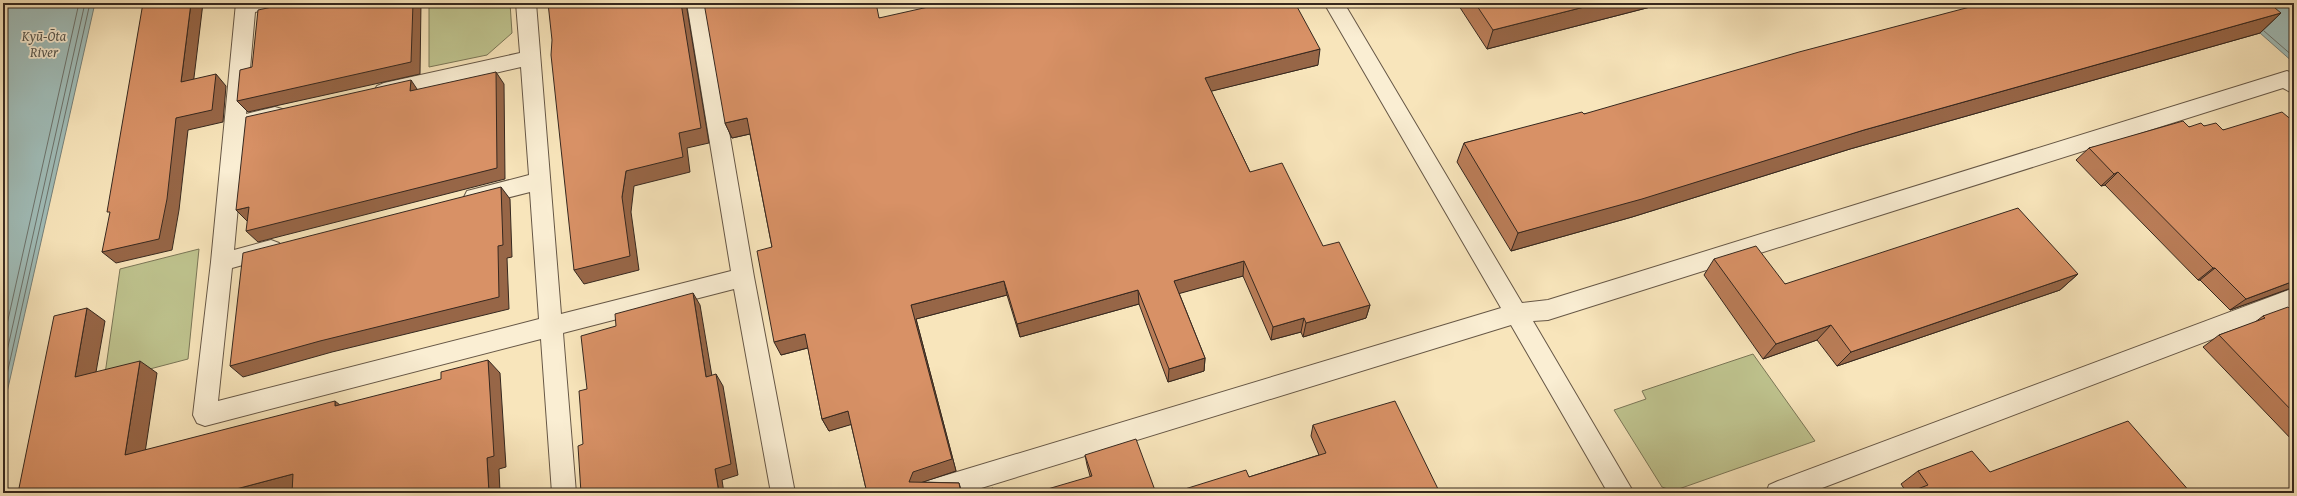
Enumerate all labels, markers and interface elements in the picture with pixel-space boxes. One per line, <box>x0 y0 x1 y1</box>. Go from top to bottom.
water label: Kyū-Ōta River <box>21 26 67 62</box>

